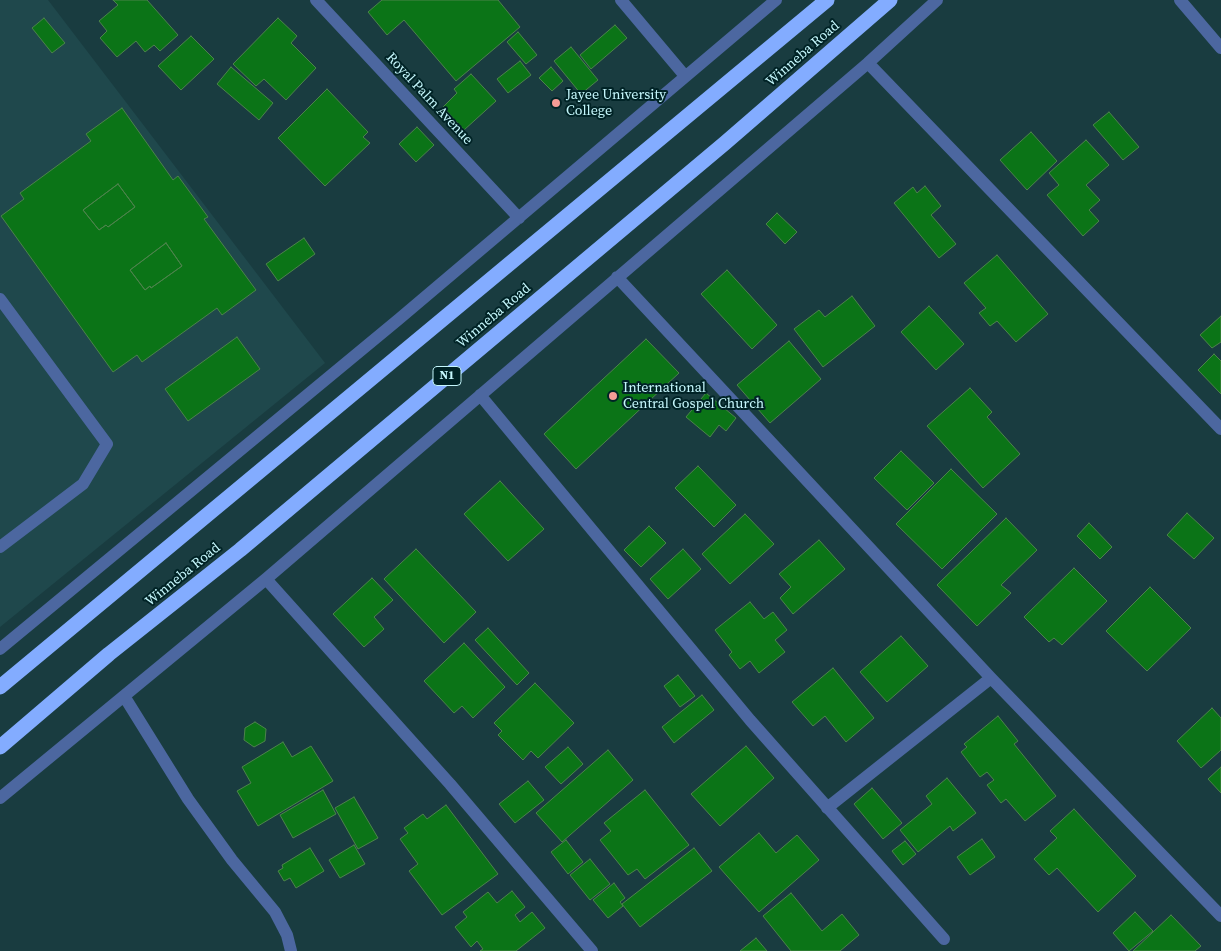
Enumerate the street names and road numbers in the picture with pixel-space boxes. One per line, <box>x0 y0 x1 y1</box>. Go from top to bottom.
street label: Winneba Road <box>763 18 843 90</box>
street label: Royal Palm Avenue <box>382 50 476 148</box>
street label: Winneba Road <box>454 280 534 352</box>
road number: N1 <box>433 366 461 386</box>
street label: Winneba Road <box>142 540 224 610</box>

